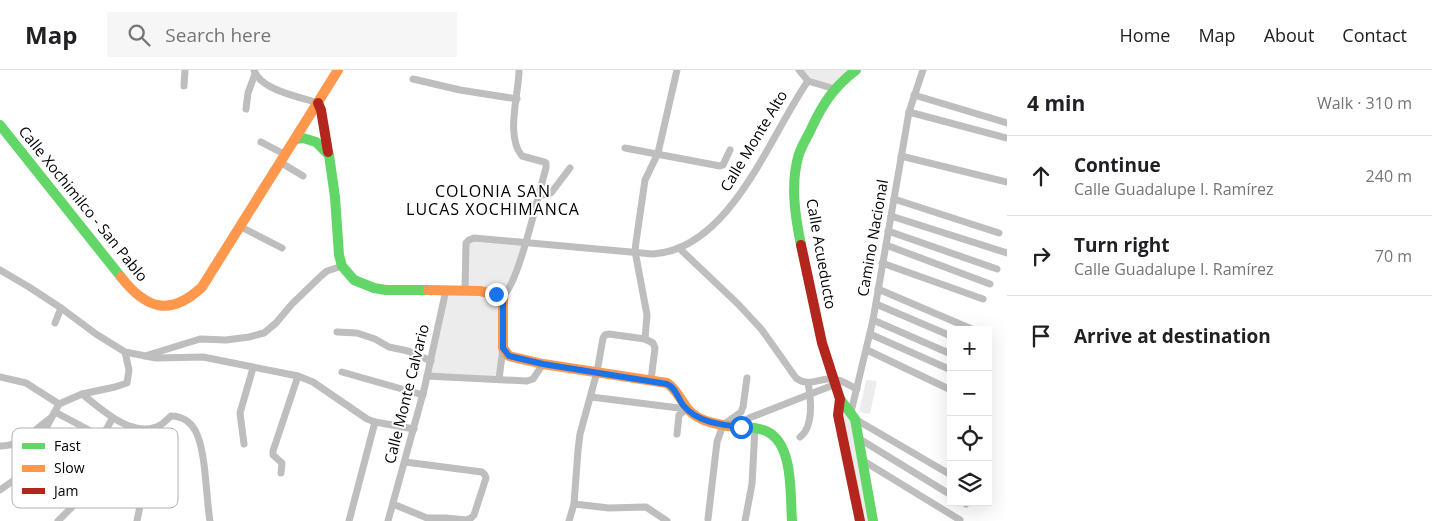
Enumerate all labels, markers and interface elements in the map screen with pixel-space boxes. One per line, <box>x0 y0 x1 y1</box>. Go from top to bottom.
search box <box>107 12 457 57</box>
text: Map <box>25 18 77 51</box>
icon: search <box>125 21 153 49</box>
text: Search here <box>165 22 271 48</box>
text: Home <box>1120 23 1170 47</box>
text: Map <box>1198 23 1236 47</box>
text: About <box>1264 23 1314 47</box>
text: Contact <box>1342 23 1407 47</box>
street label: Calle Monte Alto <box>715 86 791 195</box>
text: 4 min <box>1027 89 1085 117</box>
text: Walk · 310 m <box>1317 92 1412 114</box>
street label: Calle Xochimilco - San Pablo <box>15 121 153 285</box>
text: Continue <box>1074 152 1161 178</box>
icon: ahead <box>1027 162 1055 190</box>
text: 240 m <box>1366 165 1412 187</box>
street label: Camino Nacional <box>852 178 892 298</box>
text: Calle Guadalupe I. Ramírez <box>1074 178 1273 200</box>
district label: COLONIA SAN LUCAS XOCHIMANCA <box>406 180 580 220</box>
street label: Calle Acueducto <box>802 197 842 311</box>
text: Turn right <box>1074 232 1169 258</box>
icon: right <box>1027 242 1055 270</box>
text: 70 m <box>1375 245 1412 267</box>
text: Calle Guadalupe I. Ramírez <box>1074 258 1273 280</box>
route end <box>485 283 508 306</box>
street label: Calle Monte Calvario <box>379 322 433 466</box>
icon: arrive <box>1027 322 1055 350</box>
text: Arrive at destination <box>1074 323 1271 349</box>
map controls <box>947 326 992 506</box>
button: + <box>947 326 992 371</box>
button: − <box>947 371 992 416</box>
route start <box>730 416 753 439</box>
button: locate <box>947 416 992 461</box>
legend <box>12 428 178 508</box>
text: Fast <box>54 436 81 455</box>
text: Slow <box>54 458 85 477</box>
button: layers <box>947 461 992 506</box>
text: Jam <box>52 481 79 500</box>

